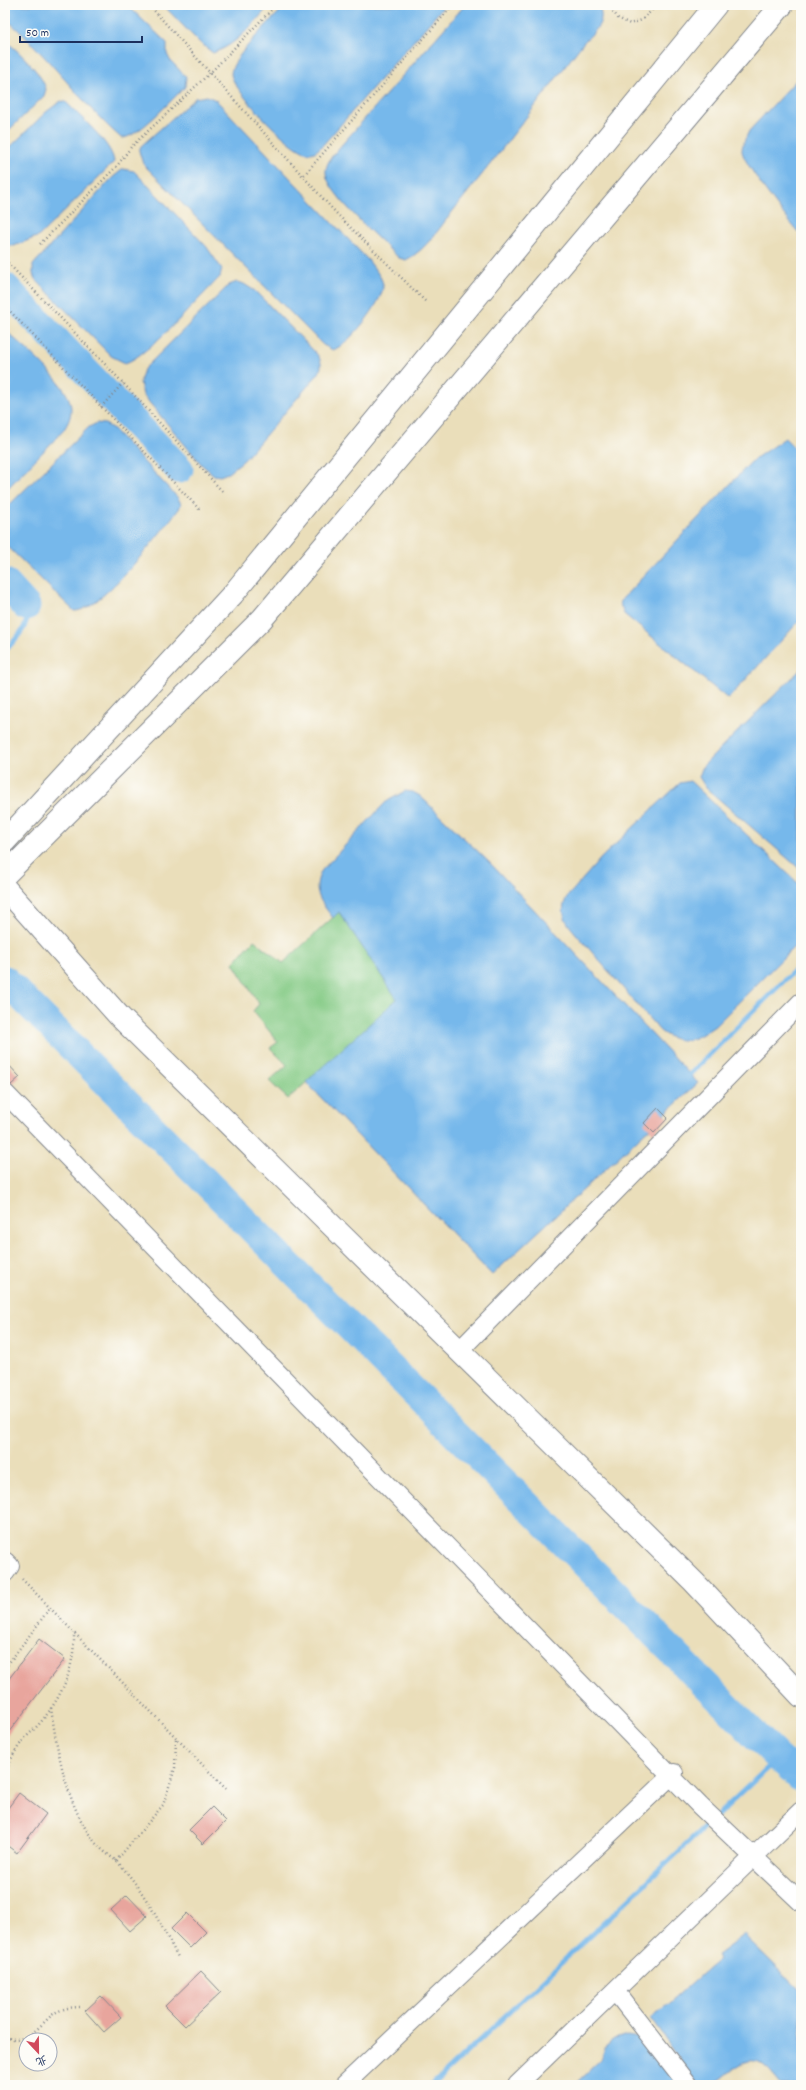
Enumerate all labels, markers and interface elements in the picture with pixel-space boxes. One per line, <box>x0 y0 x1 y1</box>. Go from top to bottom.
scale bar <box>20 18 142 44</box>
text: 50 m <box>26 25 49 42</box>
north arrow <box>18 2032 58 2072</box>
text: 北 <box>33 2050 49 2069</box>

